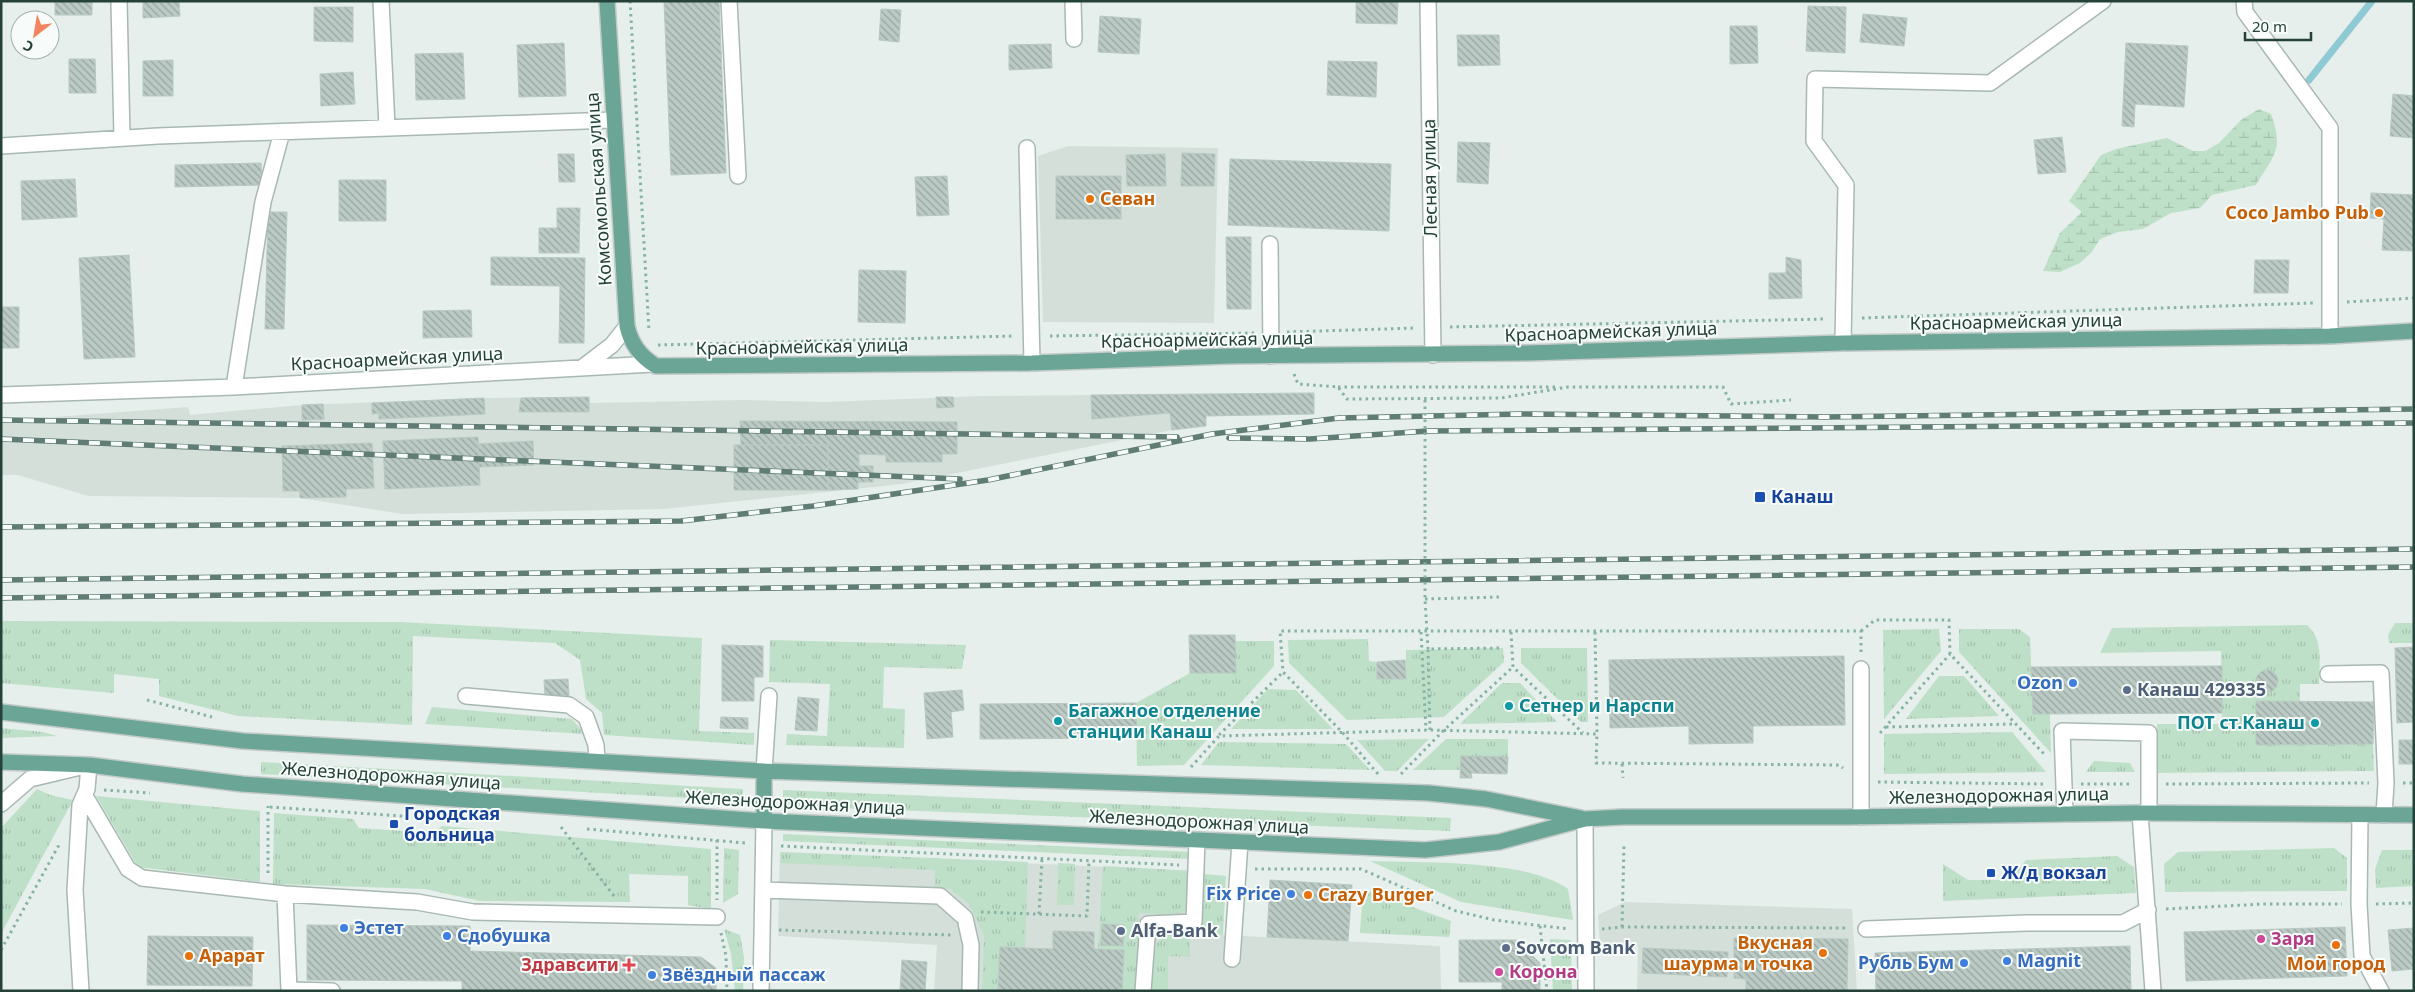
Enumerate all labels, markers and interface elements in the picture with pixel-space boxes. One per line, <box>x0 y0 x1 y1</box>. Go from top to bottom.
north arrow <box>10 10 60 60</box>
scale bar <box>2245 10 2311 42</box>
text: 20 m <box>2252 16 2287 36</box>
text: С <box>19 36 37 57</box>
street label: Комсомольская улица <box>579 92 617 287</box>
street label: Лесная улица <box>1416 119 1442 237</box>
place label: Севан <box>1100 186 1155 210</box>
marker: Севан <box>1084 193 1096 205</box>
place label: Coco Jambo Pub <box>2225 200 2369 224</box>
marker: Coco Jambo Pub <box>2373 207 2385 219</box>
street label: Красноармейская улица <box>1909 307 2123 335</box>
street label: Красноармейская улица <box>1504 315 1718 347</box>
street label: Красноармейская улица <box>1100 325 1314 353</box>
street label: Красноармейская улица <box>695 332 909 360</box>
street label: Красноармейская улица <box>290 340 504 376</box>
place label: Канаш <box>1771 484 1834 508</box>
marker: Канаш <box>1753 490 1767 504</box>
place label: Ozon <box>2017 670 2063 694</box>
marker: Ozon <box>2067 677 2079 689</box>
place label: Канаш 429335 <box>2137 677 2266 701</box>
marker: Канаш 429335 <box>2121 684 2133 696</box>
place label: Сетнер и Нарспи <box>1519 693 1675 717</box>
place label: Багажное отделение станции Канаш <box>1068 698 1261 743</box>
marker: Сетнер и Нарспи <box>1503 700 1515 712</box>
place label: ПОТ ст.Канаш <box>2177 710 2305 734</box>
marker: Багажное отделение станции Канаш <box>1052 715 1064 727</box>
marker: ПОТ ст.Канаш <box>2309 717 2321 729</box>
street label: Железнодорожная улица <box>280 755 502 795</box>
street label: Железнодорожная улица <box>1889 781 2109 809</box>
street label: Железнодорожная улица <box>684 784 906 820</box>
place label: Городская больница <box>404 801 500 846</box>
street label: Железнодорожная улица <box>1088 803 1310 839</box>
marker: Городская больница <box>388 818 400 830</box>
place label: Ж/д вокзал <box>2001 860 2107 884</box>
marker: Ж/д вокзал <box>1985 867 1997 879</box>
place label: Fix Price <box>1206 881 1281 905</box>
place label: Crazy Burger <box>1318 882 1434 906</box>
marker: Fix Price <box>1285 888 1297 900</box>
marker: Crazy Burger <box>1302 889 1314 901</box>
place label: Эстет <box>354 915 404 939</box>
place label: Alfa-Bank <box>1131 918 1219 942</box>
marker: Эстет <box>338 922 350 934</box>
place label: Сдобушка <box>457 923 551 947</box>
marker: Alfa-Bank <box>1115 925 1127 937</box>
place label: Заря <box>2271 926 2315 950</box>
marker: Сдобушка <box>441 930 453 942</box>
place label: Вкусная шаурма и точка <box>1663 930 1813 975</box>
marker: Заря <box>2255 933 2267 945</box>
place label: Sovcom Bank <box>1516 935 1636 959</box>
marker: Мой город <box>2330 939 2342 951</box>
marker: Sovcom Bank <box>1500 942 1512 954</box>
place label: Арарат <box>199 943 265 967</box>
marker: Вкусная шаурма и точка <box>1817 947 1829 959</box>
place label: Magnit <box>2017 948 2081 972</box>
marker: Арарат <box>183 950 195 962</box>
place label: Рубль Бум <box>1858 950 1954 974</box>
place label: Мой город <box>2287 951 2386 975</box>
place label: Здравсити <box>521 952 619 976</box>
marker: Magnit <box>2001 955 2013 967</box>
marker: Рубль Бум <box>1958 957 1970 969</box>
marker: Здравсити <box>623 959 635 971</box>
place label: Корона <box>1509 959 1577 983</box>
place label: Звёздный пассаж <box>662 962 826 986</box>
marker: Корона <box>1493 966 1505 978</box>
marker: Звёздный пассаж <box>646 969 658 981</box>

